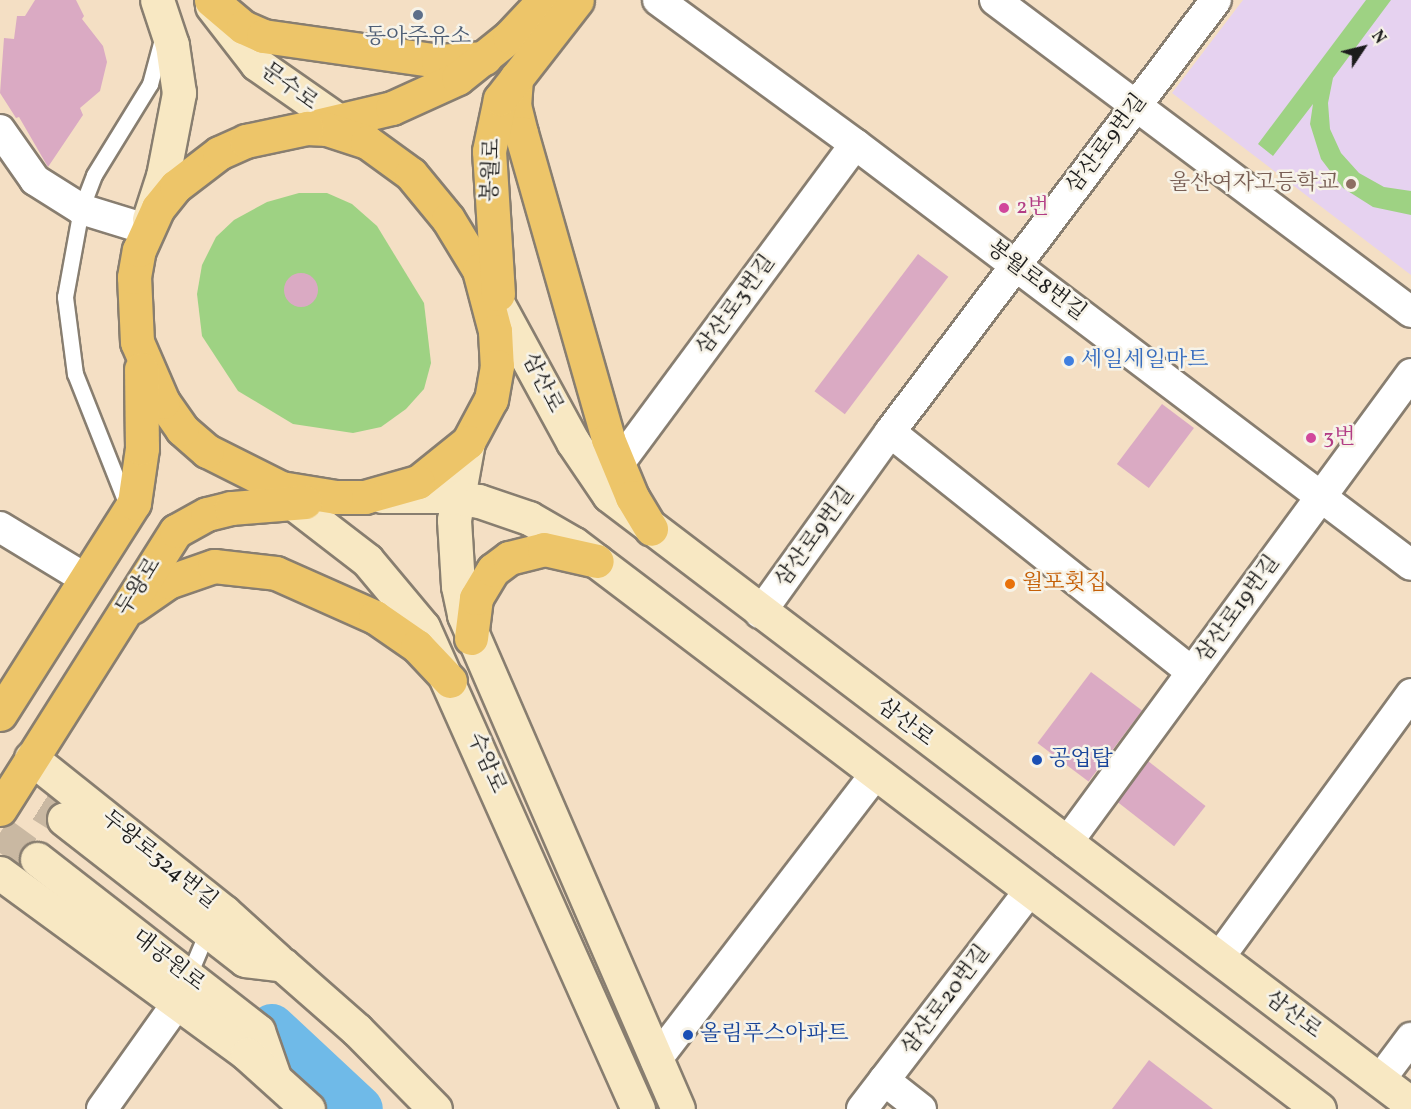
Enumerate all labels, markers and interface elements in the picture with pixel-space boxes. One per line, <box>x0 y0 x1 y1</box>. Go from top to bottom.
marker: 동아주유소 <box>411 8 425 22</box>
north arrow <box>1333 18 1393 78</box>
place label: 동아주유소 <box>365 25 471 51</box>
text: N <box>1365 27 1390 49</box>
street label: 문수로 <box>255 58 323 116</box>
street label: 삼산로9번길 <box>1061 89 1153 199</box>
street label: 봉월로 <box>478 138 506 202</box>
place label: 울산여자고등학교 <box>1169 171 1339 197</box>
marker: 울산여자고등학교 <box>1344 177 1358 191</box>
place label: 2번 <box>1016 195 1049 221</box>
marker: 2번 <box>997 201 1011 215</box>
street label: 봉월로8번길 <box>981 235 1091 327</box>
street label: 삼산로3번길 <box>691 250 781 360</box>
place label: 세일세일마트 <box>1081 348 1209 374</box>
street label: 삼산로 <box>516 349 568 417</box>
marker: 세일세일마트 <box>1062 354 1076 368</box>
place label: 3번 <box>1323 425 1356 451</box>
marker: 3번 <box>1304 431 1318 445</box>
street label: 삼산로9번길 <box>770 482 860 592</box>
street label: 삼산로19번길 <box>1190 550 1286 668</box>
street label: 두왕로 <box>111 553 167 621</box>
place label: 월포횟집 <box>1022 571 1107 597</box>
marker: 월포횟집 <box>1003 577 1017 591</box>
street label: 삼산로 <box>872 693 938 753</box>
street label: 수암로 <box>461 729 511 797</box>
place label: 공업탑 <box>1049 747 1113 773</box>
marker: 공업탑 <box>1030 753 1044 767</box>
street label: 두왕로324번길 <box>96 805 222 915</box>
street label: 대공원로 <box>126 924 210 998</box>
street label: 삼산로20번길 <box>896 940 996 1060</box>
street label: 삼산로 <box>1260 985 1326 1045</box>
place label: 올림푸스아파트 <box>700 1022 849 1048</box>
marker: 올림푸스아파트 <box>681 1028 695 1042</box>

